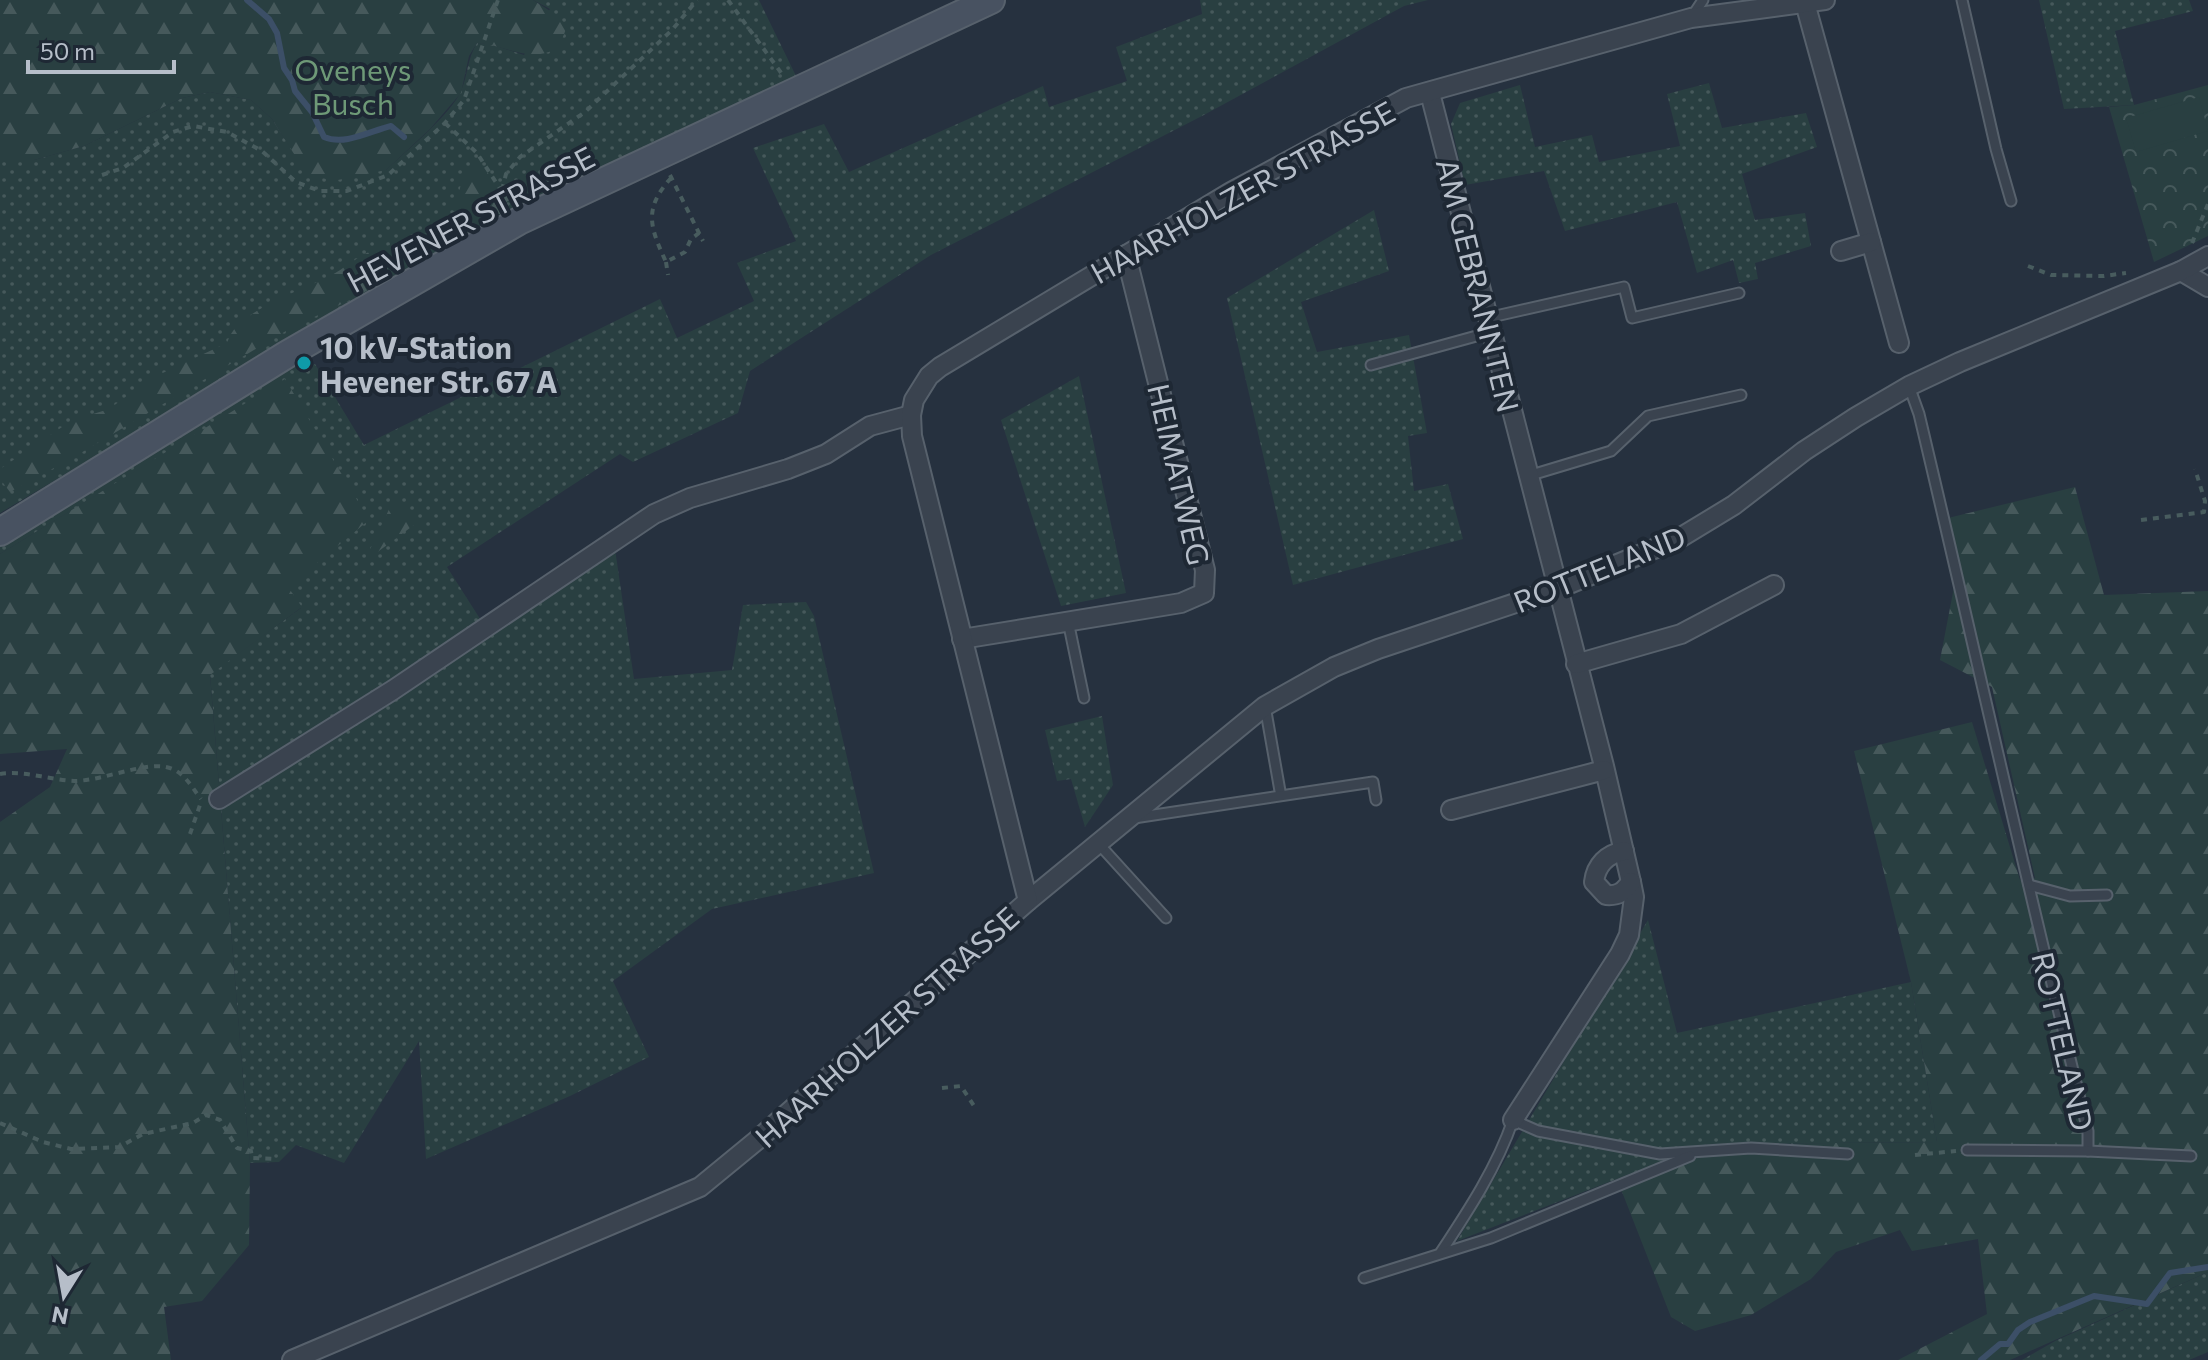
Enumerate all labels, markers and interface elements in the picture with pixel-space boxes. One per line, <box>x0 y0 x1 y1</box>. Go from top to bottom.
scale bar <box>28 24 174 74</box>
text: 50 m <box>40 36 95 65</box>
park label: Oveneys Busch <box>295 50 411 121</box>
street label: HAARHOLZER STRASSE <box>1083 92 1401 290</box>
street label: HEVENER STRASSE <box>340 137 600 299</box>
street label: AM GEBRANNTEN <box>1430 154 1528 416</box>
place label: 10 kV-Station Hevener Str. 67 A <box>320 328 557 399</box>
marker: 10 kV-Station Hevener Str. 67 A <box>295 354 313 372</box>
street label: HEIMATWEG <box>1141 380 1219 568</box>
street label: ROTTELAND <box>1508 517 1690 619</box>
street label: HAARHOLZER STRASSE <box>746 898 1026 1154</box>
street label: ROTTELAND <box>2025 948 2103 1134</box>
north arrow <box>24 1256 104 1336</box>
text: N <box>49 1301 71 1331</box>

